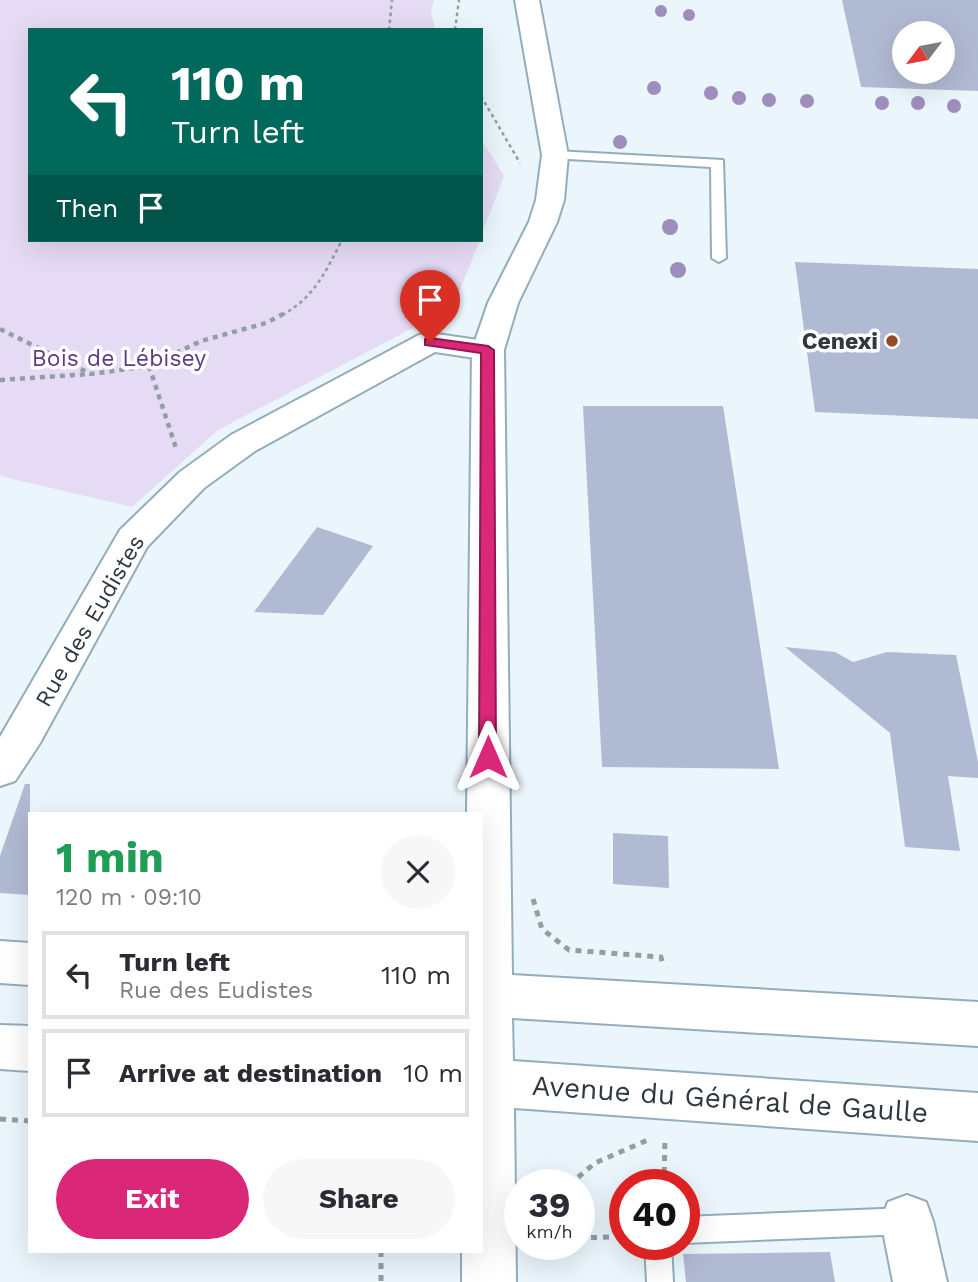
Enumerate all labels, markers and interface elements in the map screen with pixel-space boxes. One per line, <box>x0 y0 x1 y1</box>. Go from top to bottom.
north arrow <box>892 21 956 84</box>
map controls <box>892 21 955 84</box>
text: 110 m <box>171 54 305 112</box>
icon: left <box>56 56 147 147</box>
text: Turn left <box>171 113 304 151</box>
icon: arrive <box>132 189 170 227</box>
text: Then <box>56 193 118 223</box>
pin <box>400 270 460 342</box>
icon: arrive <box>411 281 449 319</box>
place label: Cenexi <box>802 328 878 355</box>
marker: Cenexi <box>884 333 900 349</box>
park label: Bois de Lébisey <box>32 345 206 372</box>
street label: Rue des Eudistes <box>30 530 150 712</box>
position arrow <box>451 720 525 794</box>
text: 1 min <box>56 833 164 882</box>
button: close <box>381 835 455 909</box>
text: 120 m · 09:10 <box>56 884 202 911</box>
text: Turn left <box>119 947 230 977</box>
icon: left <box>60 956 98 994</box>
text: 110 m <box>381 960 451 990</box>
text: Rue des Eudistes <box>119 977 313 1004</box>
icon: arrive <box>60 1054 98 1092</box>
text: Arrive at destination <box>119 1058 382 1088</box>
text: 10 m <box>403 1058 463 1088</box>
street label: Avenue du Général de Gaulle <box>531 1069 929 1129</box>
button: Exit <box>56 1159 249 1239</box>
button: Share <box>263 1159 455 1239</box>
speed limit sign: 40 <box>609 1169 700 1260</box>
text: 39 <box>528 1184 571 1226</box>
text: km/h <box>526 1221 573 1242</box>

